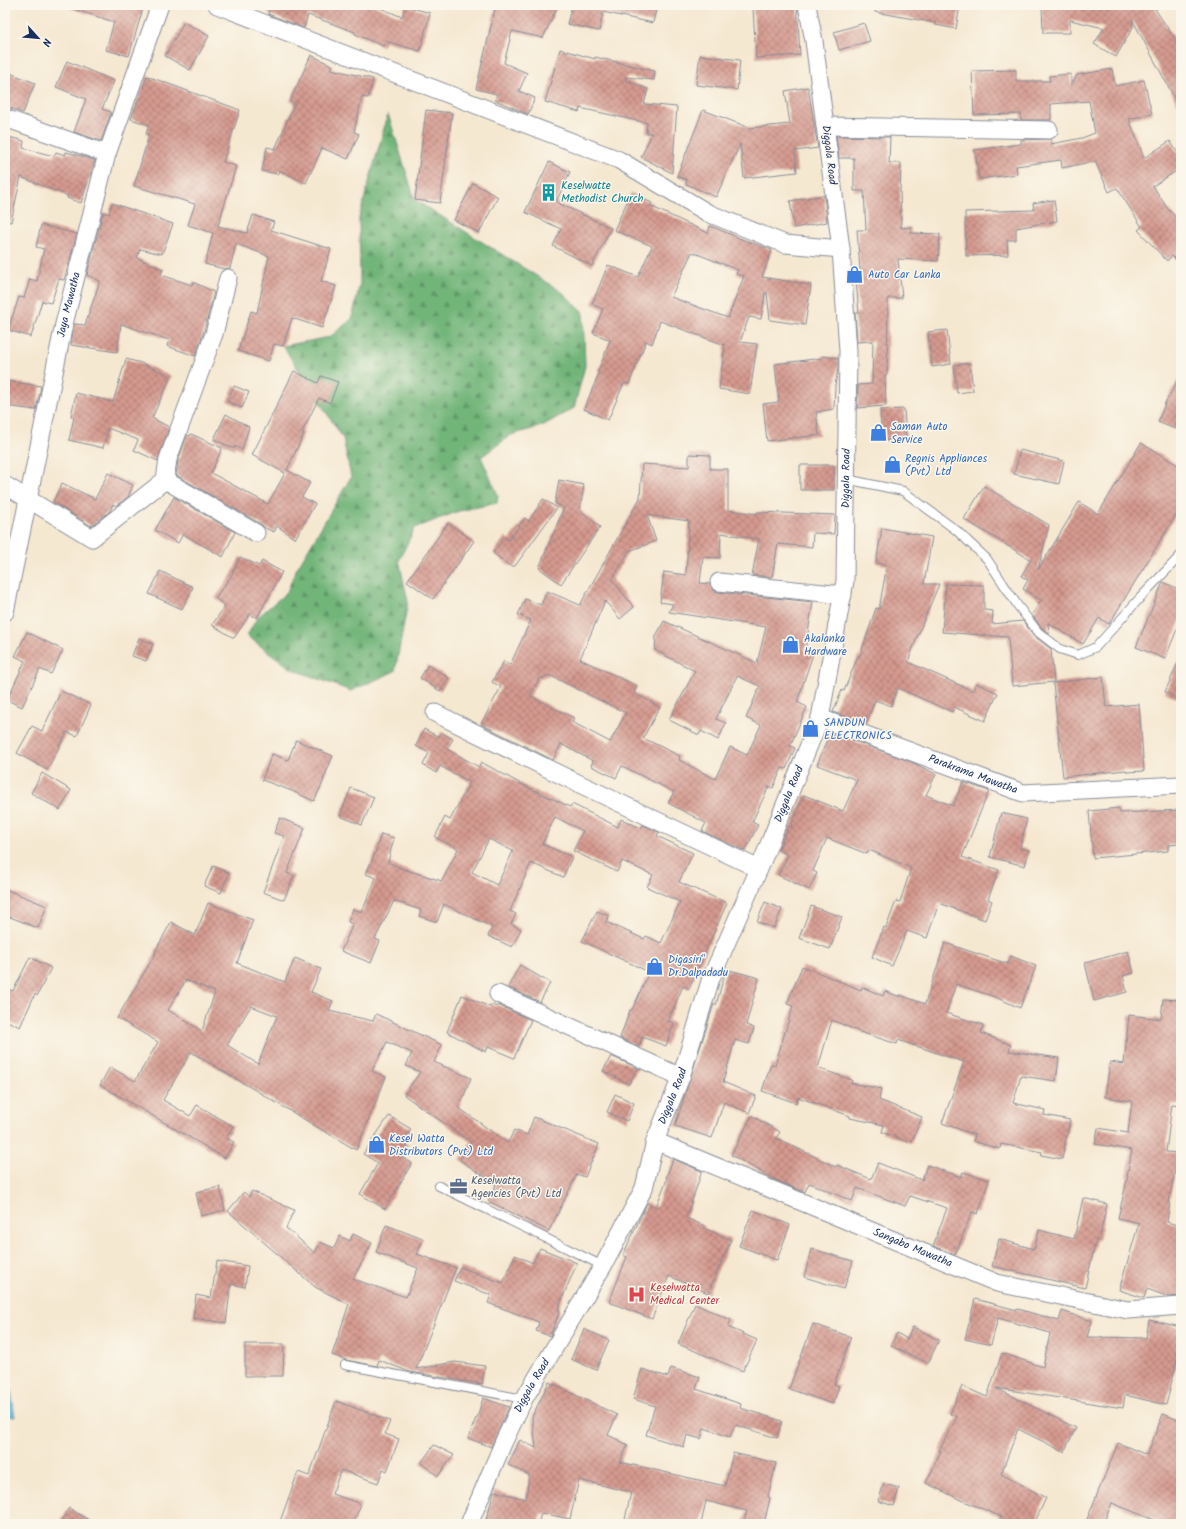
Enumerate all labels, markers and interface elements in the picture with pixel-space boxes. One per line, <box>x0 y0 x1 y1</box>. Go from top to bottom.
north arrow <box>18 18 58 58</box>
text: N <box>36 35 56 49</box>
street label: Diggala Road <box>816 124 842 186</box>
place label: Keselwatte Methodist Church <box>561 177 644 208</box>
building icon: Keselwatte Methodist Church <box>538 182 558 202</box>
shop icon: Auto Car Lanka <box>845 265 865 285</box>
place label: Auto Car Lanka <box>868 266 941 284</box>
street label: Jaya Mawatha <box>52 270 86 339</box>
place label: Saman Auto Service <box>891 418 947 449</box>
shop icon: Saman Auto Service <box>868 423 888 443</box>
street label: Diggala Road <box>837 448 856 508</box>
place label: Regnis Appliances (Pvt) Ltd <box>905 450 988 481</box>
shop icon: Regnis Appliances (Pvt) Ltd <box>882 455 902 475</box>
place label: Akalanka Hardware <box>804 630 847 661</box>
shop icon: Akalanka Hardware <box>781 635 801 655</box>
place label: SANDUN ELECTRONICS <box>824 714 892 745</box>
shop icon: SANDUN ELECTRONICS <box>801 719 821 739</box>
street label: Parakrama Mawatha <box>926 750 1020 799</box>
street label: Diggala Road <box>770 763 809 825</box>
place label: Digasiri" Dr.Dalpadadu <box>668 951 729 982</box>
shop icon: Digasiri" Dr.Dalpadadu <box>645 956 665 976</box>
street label: Diggala Road <box>654 1065 692 1127</box>
place label: Kesel Watta Distributors (Pvt) Ltd <box>389 1130 493 1161</box>
shop icon: Kesel Watta Distributors (Pvt) Ltd <box>366 1135 386 1155</box>
place label: Keselwatta Agencies (Pvt) Ltd <box>471 1172 562 1203</box>
office icon: Keselwatta Agencies (Pvt) Ltd <box>448 1177 468 1197</box>
street label: Sangabo Mawatha <box>870 1224 955 1272</box>
place label: Keselwatta Medical Center <box>650 1279 721 1310</box>
hospital icon: Keselwatta Medical Center <box>627 1284 647 1304</box>
street label: Diggala Road <box>510 1355 555 1416</box>

